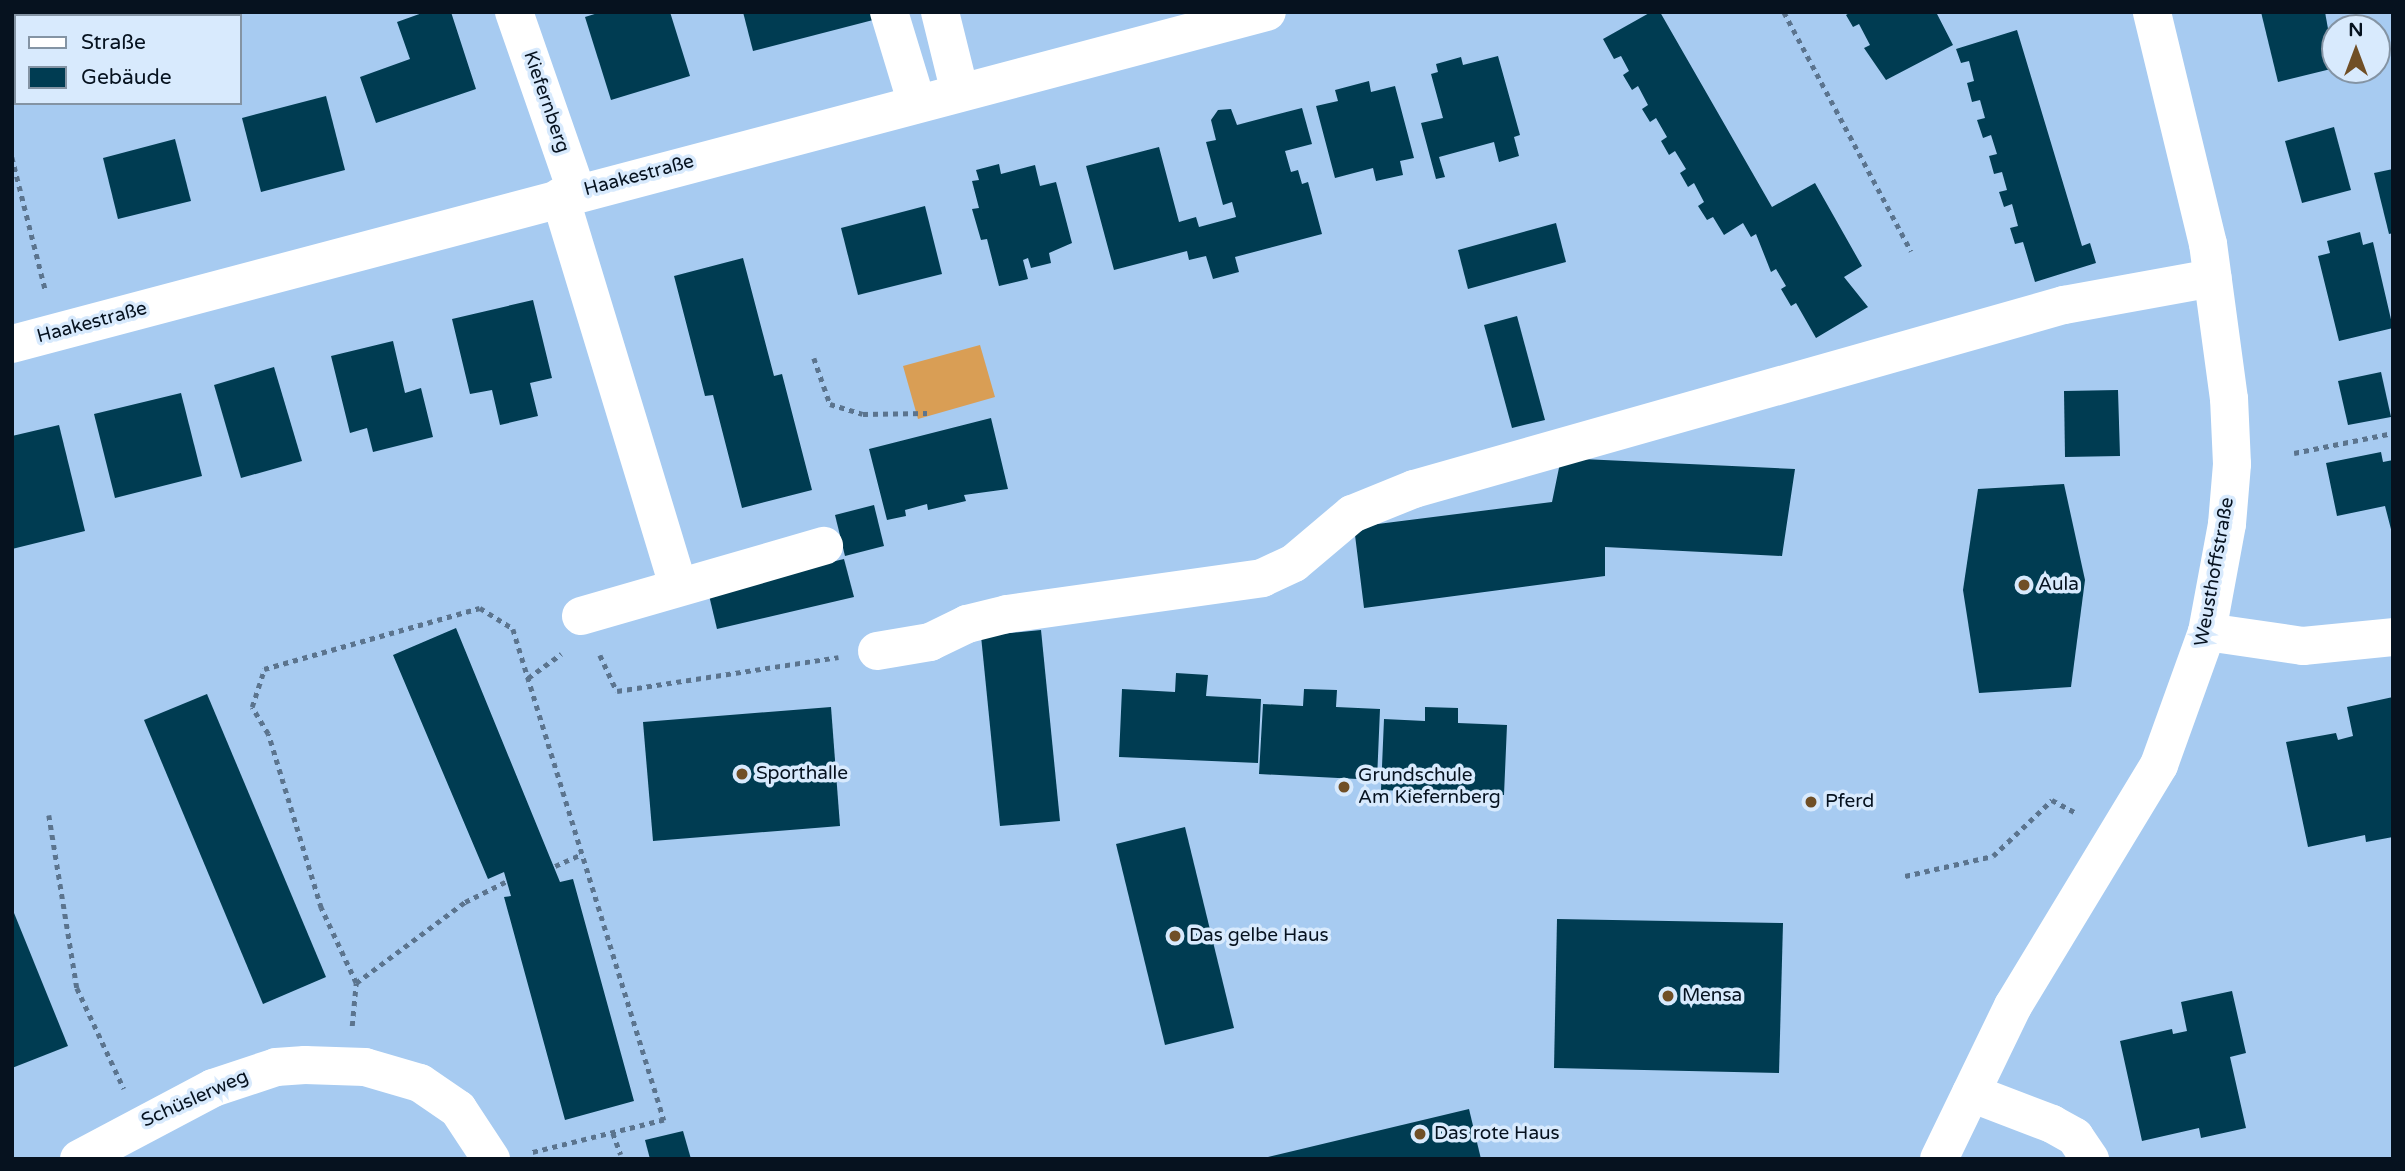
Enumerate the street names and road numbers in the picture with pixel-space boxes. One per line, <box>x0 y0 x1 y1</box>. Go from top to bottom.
street label: Kiefernberg <box>518 48 574 156</box>
street label: Haakestraße <box>581 150 697 202</box>
street label: Haakestraße <box>34 297 150 349</box>
street label: Weusthoffstraße <box>2191 496 2239 648</box>
street label: Schüslerweg <box>138 1065 252 1133</box>

